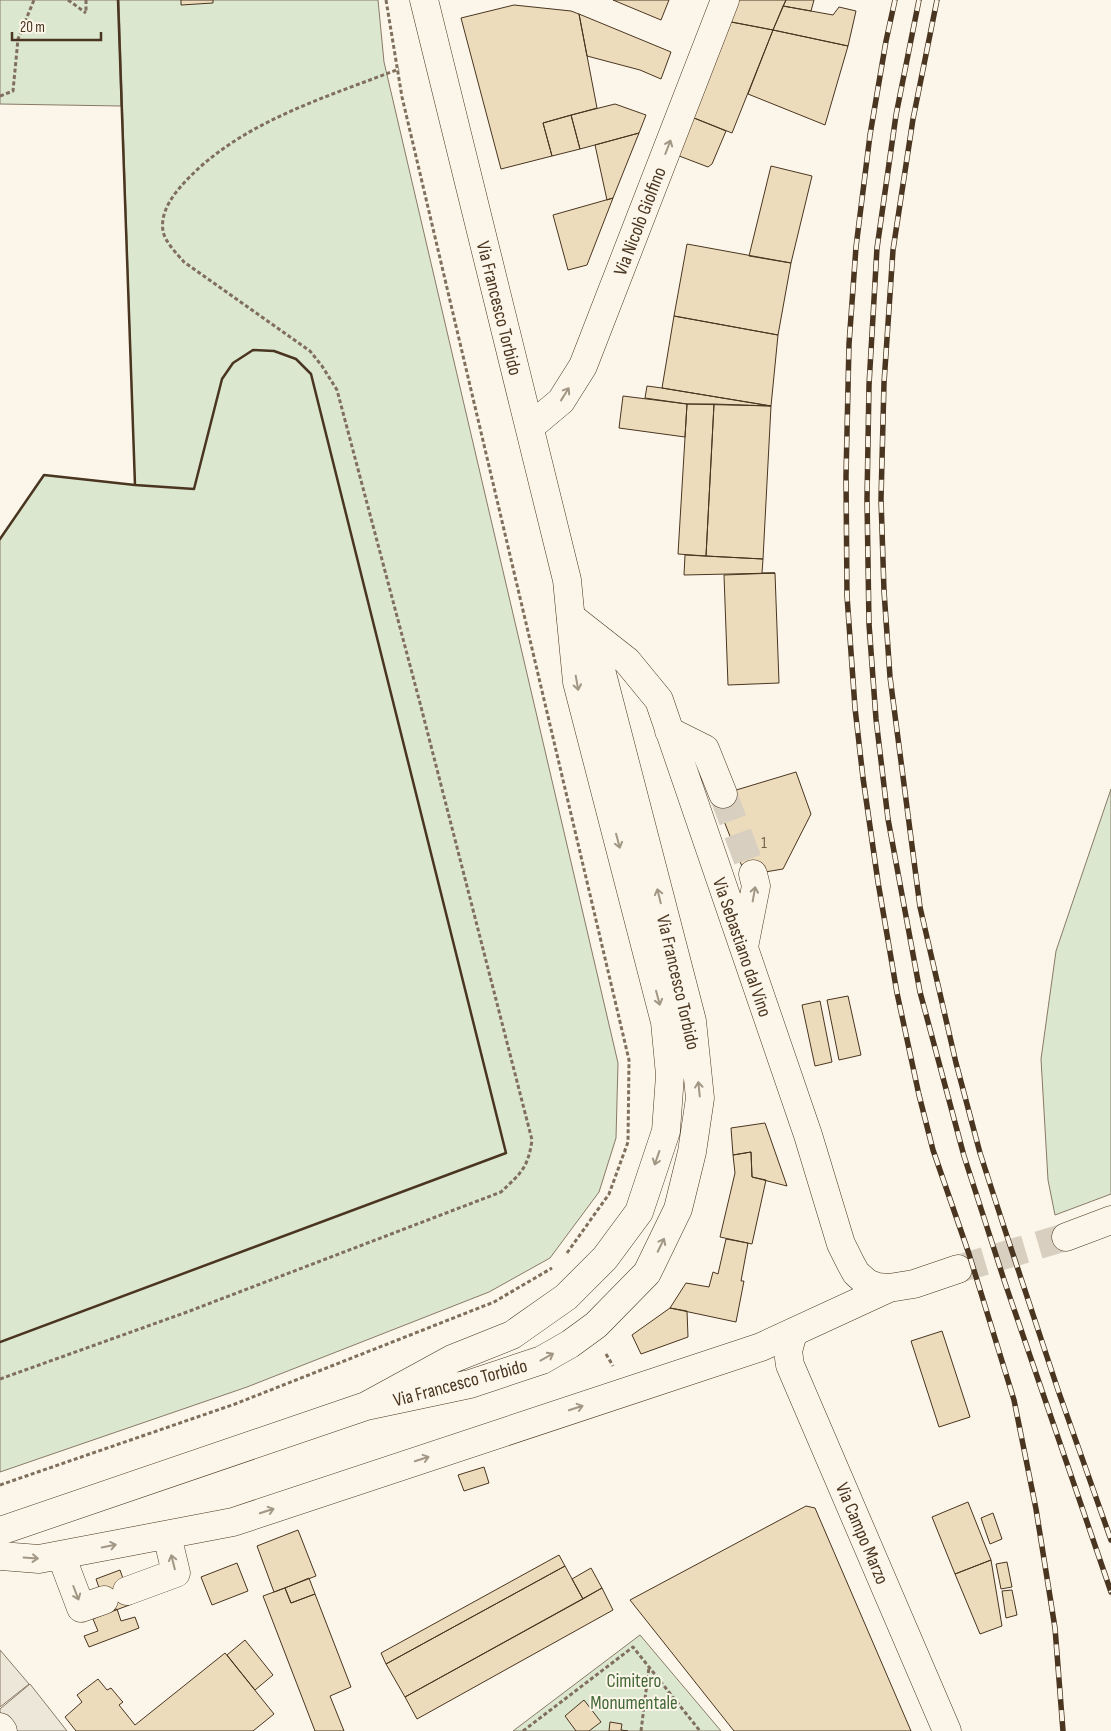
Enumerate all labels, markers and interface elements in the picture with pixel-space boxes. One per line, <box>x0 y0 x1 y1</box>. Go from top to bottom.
scale bar <box>12 10 101 42</box>
text: 20 m <box>20 18 45 37</box>
one-way arrow <box>664 140 673 155</box>
street label: Via Nicolò Giolfino <box>609 164 672 279</box>
street label: Via Francesco Torbido <box>471 239 526 378</box>
one-way arrow <box>561 387 571 401</box>
one-way arrow <box>573 675 583 691</box>
one-way arrow <box>613 832 623 848</box>
house number: 1 <box>761 834 767 853</box>
street label: Via Sebastiano dal Vino <box>707 875 776 1020</box>
one-way arrow <box>750 887 759 903</box>
one-way arrow <box>654 888 663 904</box>
street label: Via Francesco Torbido <box>651 913 704 1052</box>
one-way arrow <box>654 989 663 1005</box>
one-way arrow <box>694 1081 704 1097</box>
one-way arrow <box>652 1149 661 1165</box>
one-way arrow <box>656 1238 666 1253</box>
one-way arrow <box>540 1352 555 1362</box>
street label: Via Francesco Torbido <box>391 1355 530 1412</box>
one-way arrow <box>568 1403 583 1412</box>
one-way arrow <box>413 1454 429 1464</box>
street label: Via Campo Marzo <box>830 1479 893 1588</box>
one-way arrow <box>259 1506 275 1515</box>
one-way arrow <box>101 1540 117 1550</box>
one-way arrow <box>22 1554 38 1563</box>
one-way arrow <box>168 1555 178 1571</box>
one-way arrow <box>71 1585 81 1600</box>
park label: Cimitero Monumentale <box>590 1670 678 1715</box>

